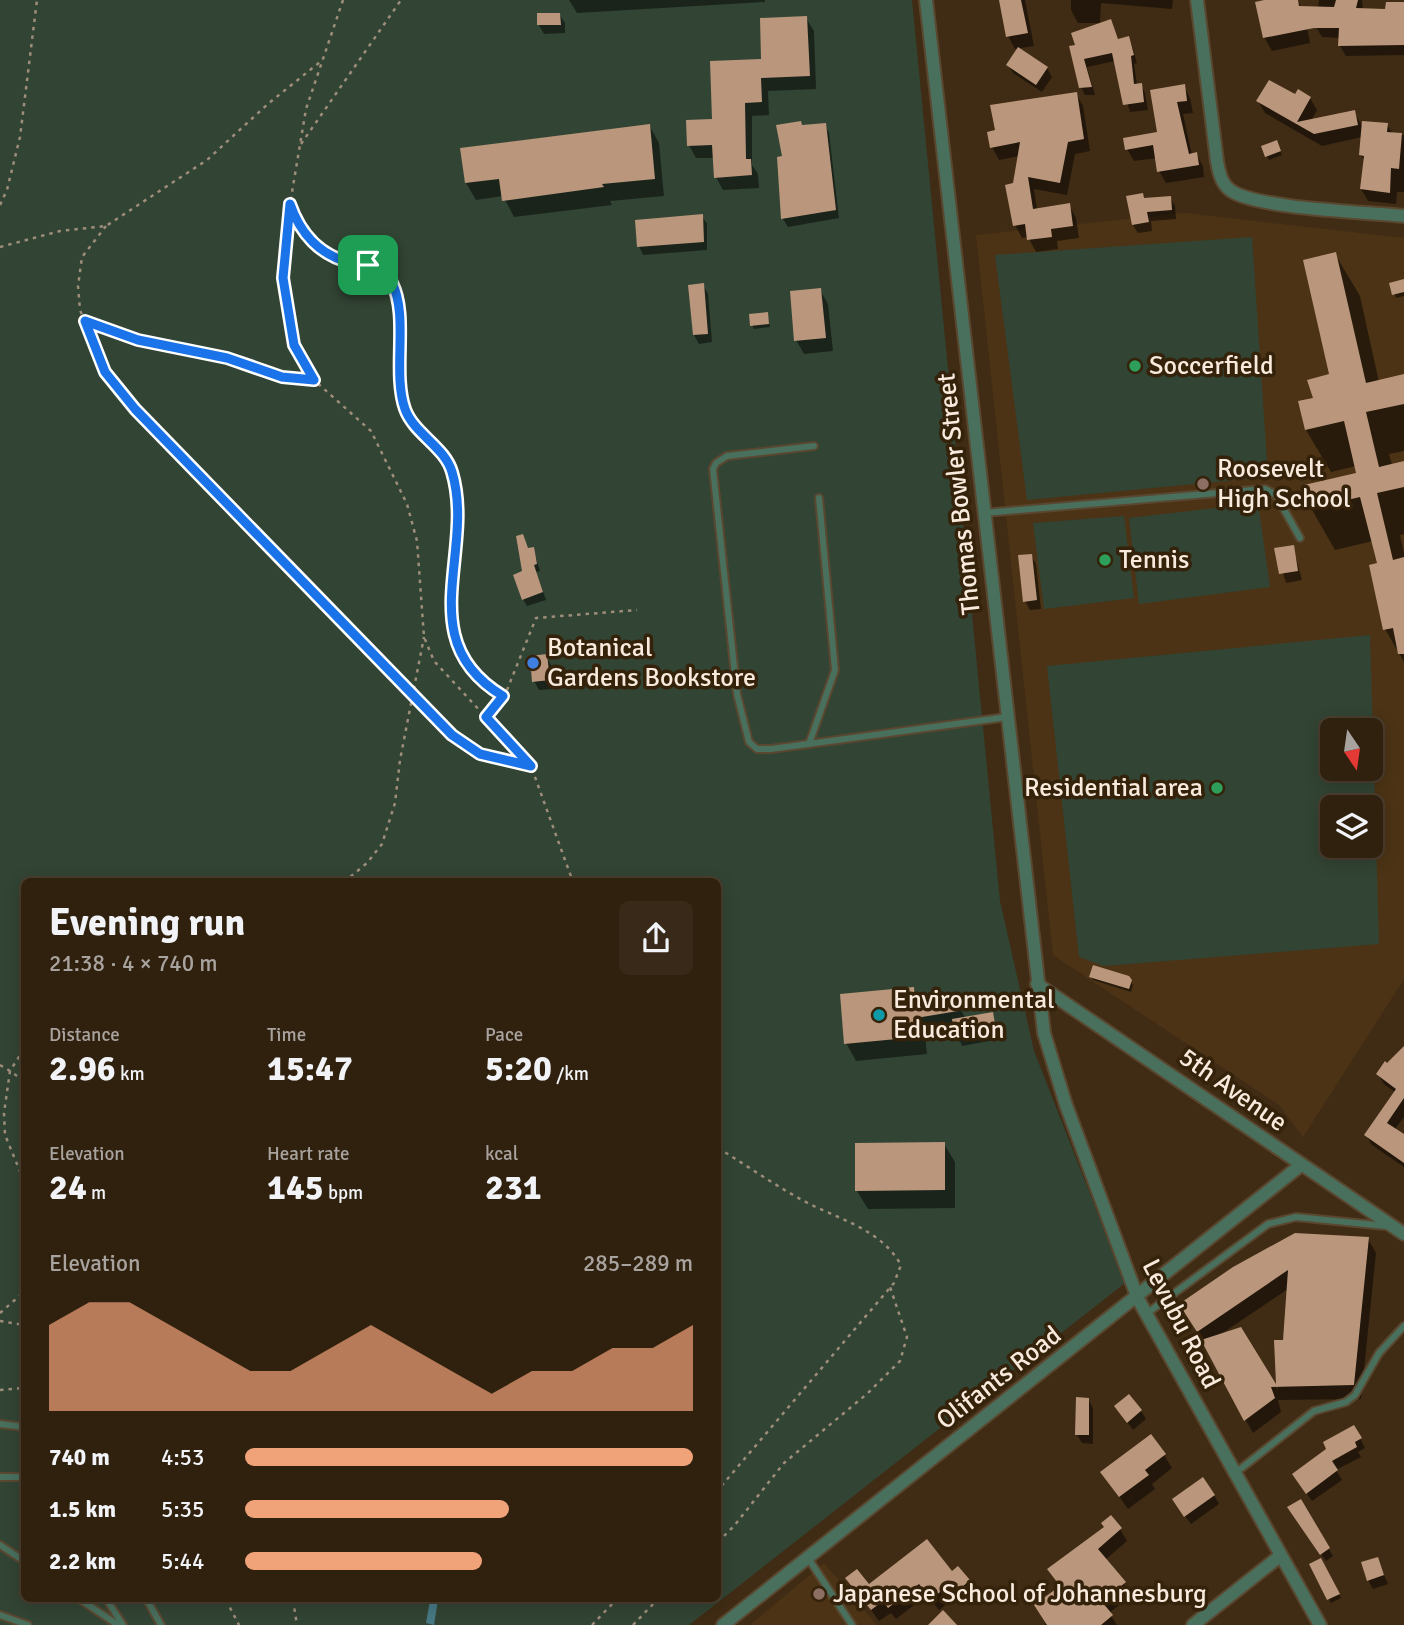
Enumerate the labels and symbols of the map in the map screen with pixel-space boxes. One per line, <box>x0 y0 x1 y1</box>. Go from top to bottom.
pin <box>338 235 398 295</box>
place label: Soccerfield <box>1149 350 1274 382</box>
marker: Soccerfield <box>1127 358 1143 374</box>
street label: Thomas Bowler Street <box>930 372 988 616</box>
place label: Roosevelt High School <box>1217 453 1351 515</box>
marker: Roosevelt High School <box>1195 476 1211 492</box>
place label: Tennis <box>1119 544 1189 576</box>
marker: Tennis <box>1097 552 1113 568</box>
place label: Botanical Gardens Bookstore <box>547 632 756 694</box>
marker: Botanical Gardens Bookstore <box>525 655 541 671</box>
north arrow <box>1320 718 1382 780</box>
place label: Residential area <box>1024 772 1203 804</box>
marker: Residential area <box>1209 780 1225 796</box>
place label: Environmental Education <box>893 984 1055 1046</box>
marker: Environmental Education <box>871 1007 887 1023</box>
street label: 5th Avenue <box>1173 1041 1293 1139</box>
street label: Levubu Road <box>1135 1254 1227 1394</box>
street label: Olifants Road <box>930 1319 1068 1437</box>
place label: Japanese School of Johannesburg <box>833 1578 1207 1610</box>
marker: Japanese School of Johannesburg <box>811 1586 827 1602</box>

